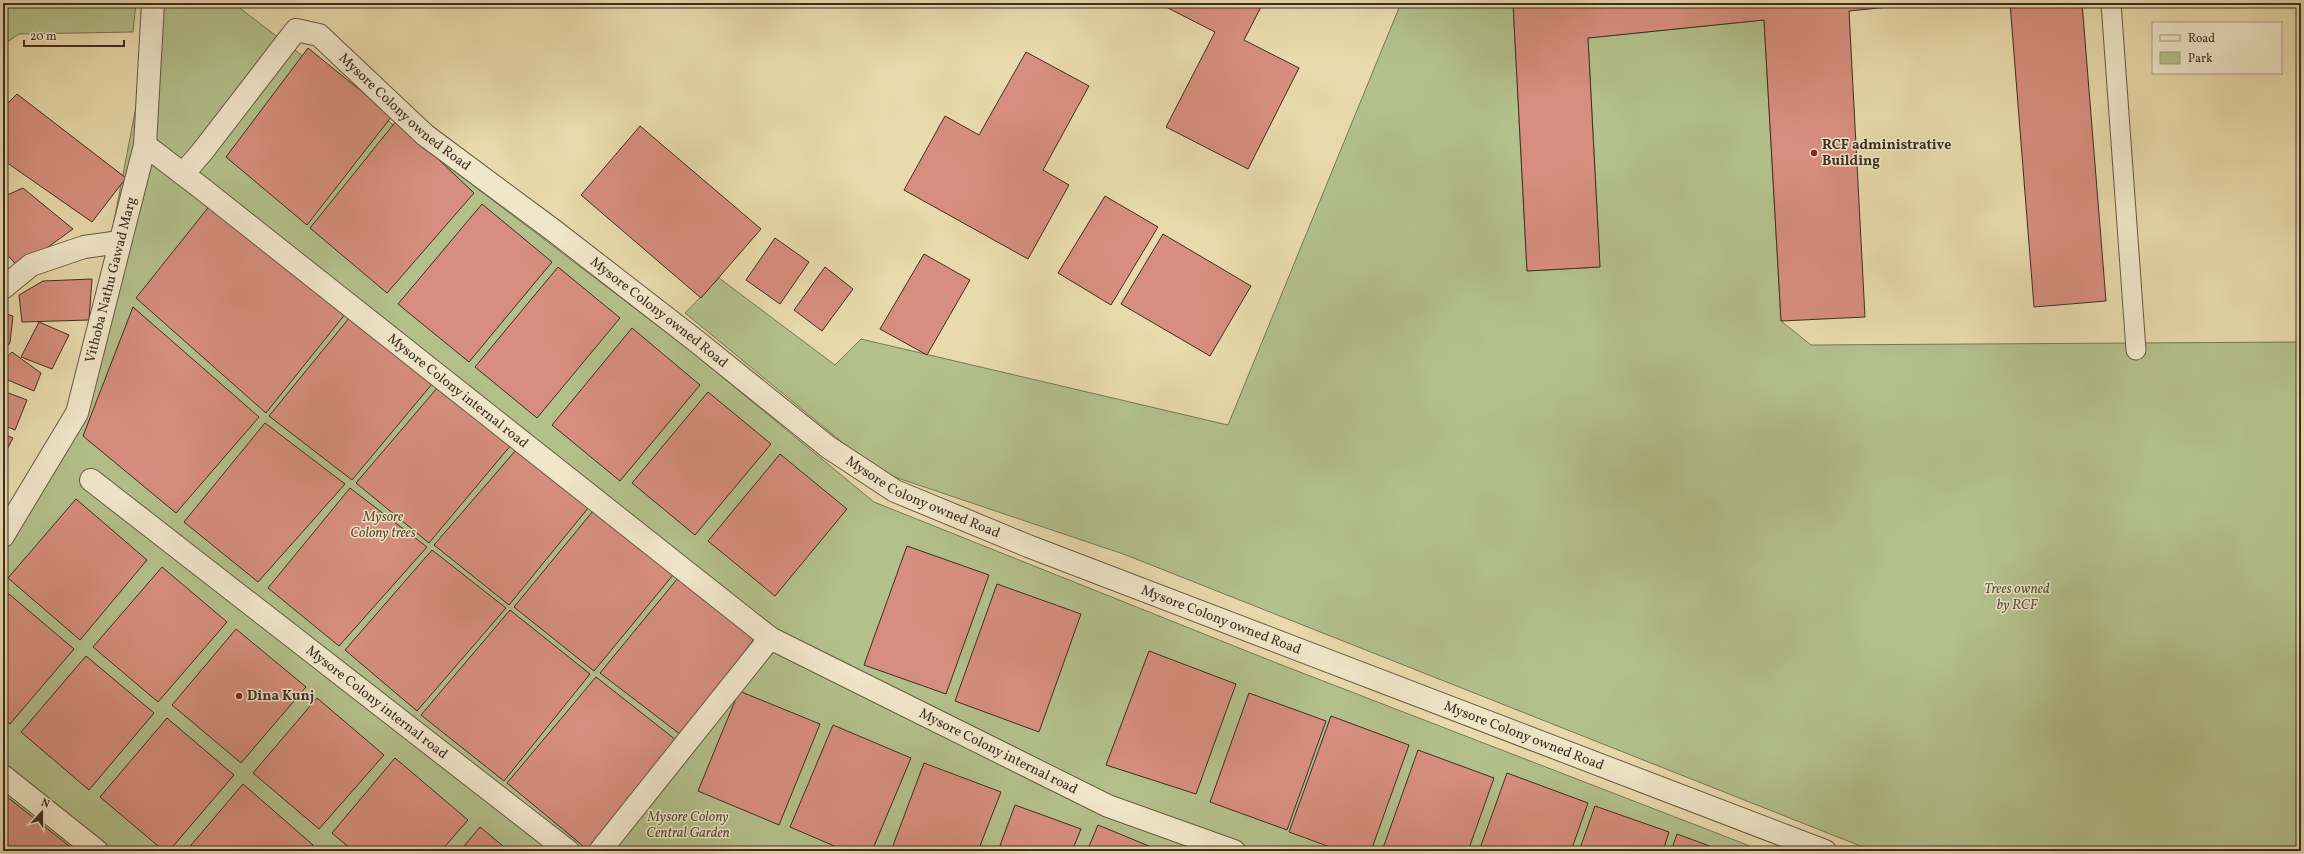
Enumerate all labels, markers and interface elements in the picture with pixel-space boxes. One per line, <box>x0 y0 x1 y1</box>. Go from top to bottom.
scale bar <box>24 22 124 48</box>
legend <box>2152 22 2282 74</box>
text: 20 m <box>30 29 57 45</box>
text: Road <box>2188 31 2215 47</box>
street label: Mysore Colony owned Road <box>335 49 475 175</box>
text: Park <box>2188 51 2213 67</box>
place label: RCF administrative Building <box>1822 136 1951 171</box>
marker: RCF administrative Building <box>1809 148 1819 158</box>
street label: Vithoba Nathu Gawad Marg <box>81 195 141 365</box>
street label: Mysore Colony owned Road <box>586 253 732 372</box>
street label: Mysore Colony internal road <box>383 329 532 453</box>
street label: Mysore Colony owned Road <box>842 452 1003 543</box>
park label: Mysore Colony trees <box>350 508 416 543</box>
park label: Trees owned by RCF <box>1984 580 2050 615</box>
street label: Mysore Colony owned Road <box>1138 581 1304 659</box>
street label: Mysore Colony internal road <box>302 641 452 764</box>
place label: Dina Kunj <box>247 687 314 706</box>
marker: Dina Kunj <box>234 691 244 701</box>
street label: Mysore Colony owned Road <box>1441 696 1607 775</box>
street label: Mysore Colony internal road <box>916 704 1081 799</box>
north arrow <box>22 792 62 832</box>
text: N <box>39 796 51 812</box>
park label: Mysore Colony Central Garden <box>646 808 730 843</box>

